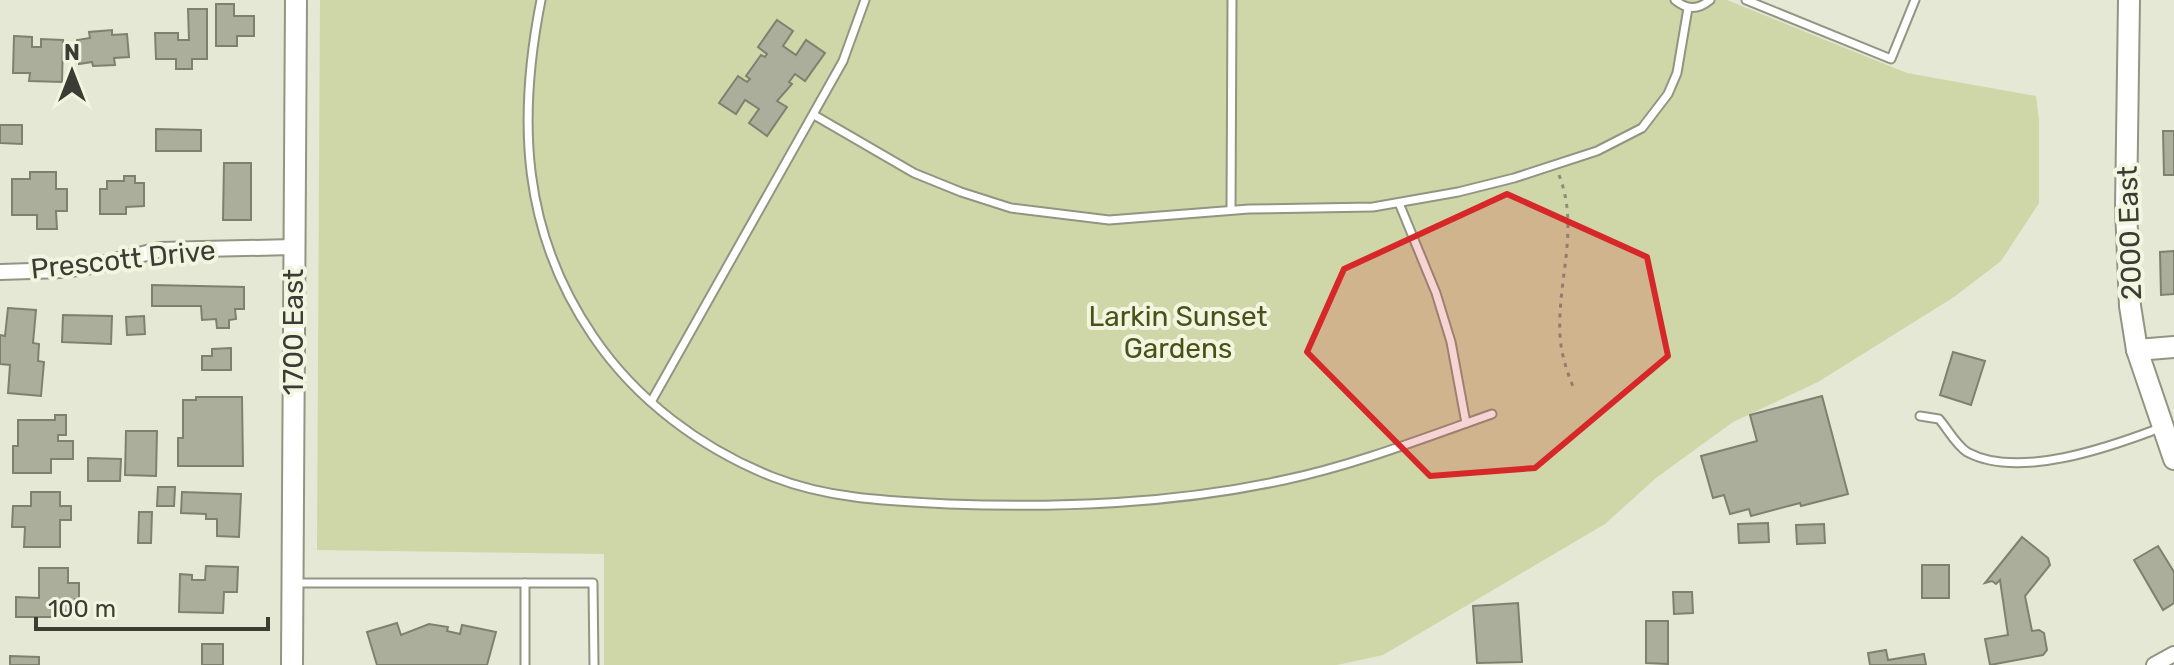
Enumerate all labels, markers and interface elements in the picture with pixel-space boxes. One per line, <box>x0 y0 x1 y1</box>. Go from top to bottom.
north arrow <box>32 32 112 112</box>
text: N <box>64 39 80 66</box>
street label: 2000 East <box>2111 165 2148 301</box>
street label: Prescott Drive <box>29 233 217 286</box>
street label: 1700 East <box>277 269 310 395</box>
park label: Larkin Sunset Gardens <box>1089 300 1268 365</box>
scale bar <box>36 581 268 631</box>
text: 100 m <box>48 595 116 623</box>

